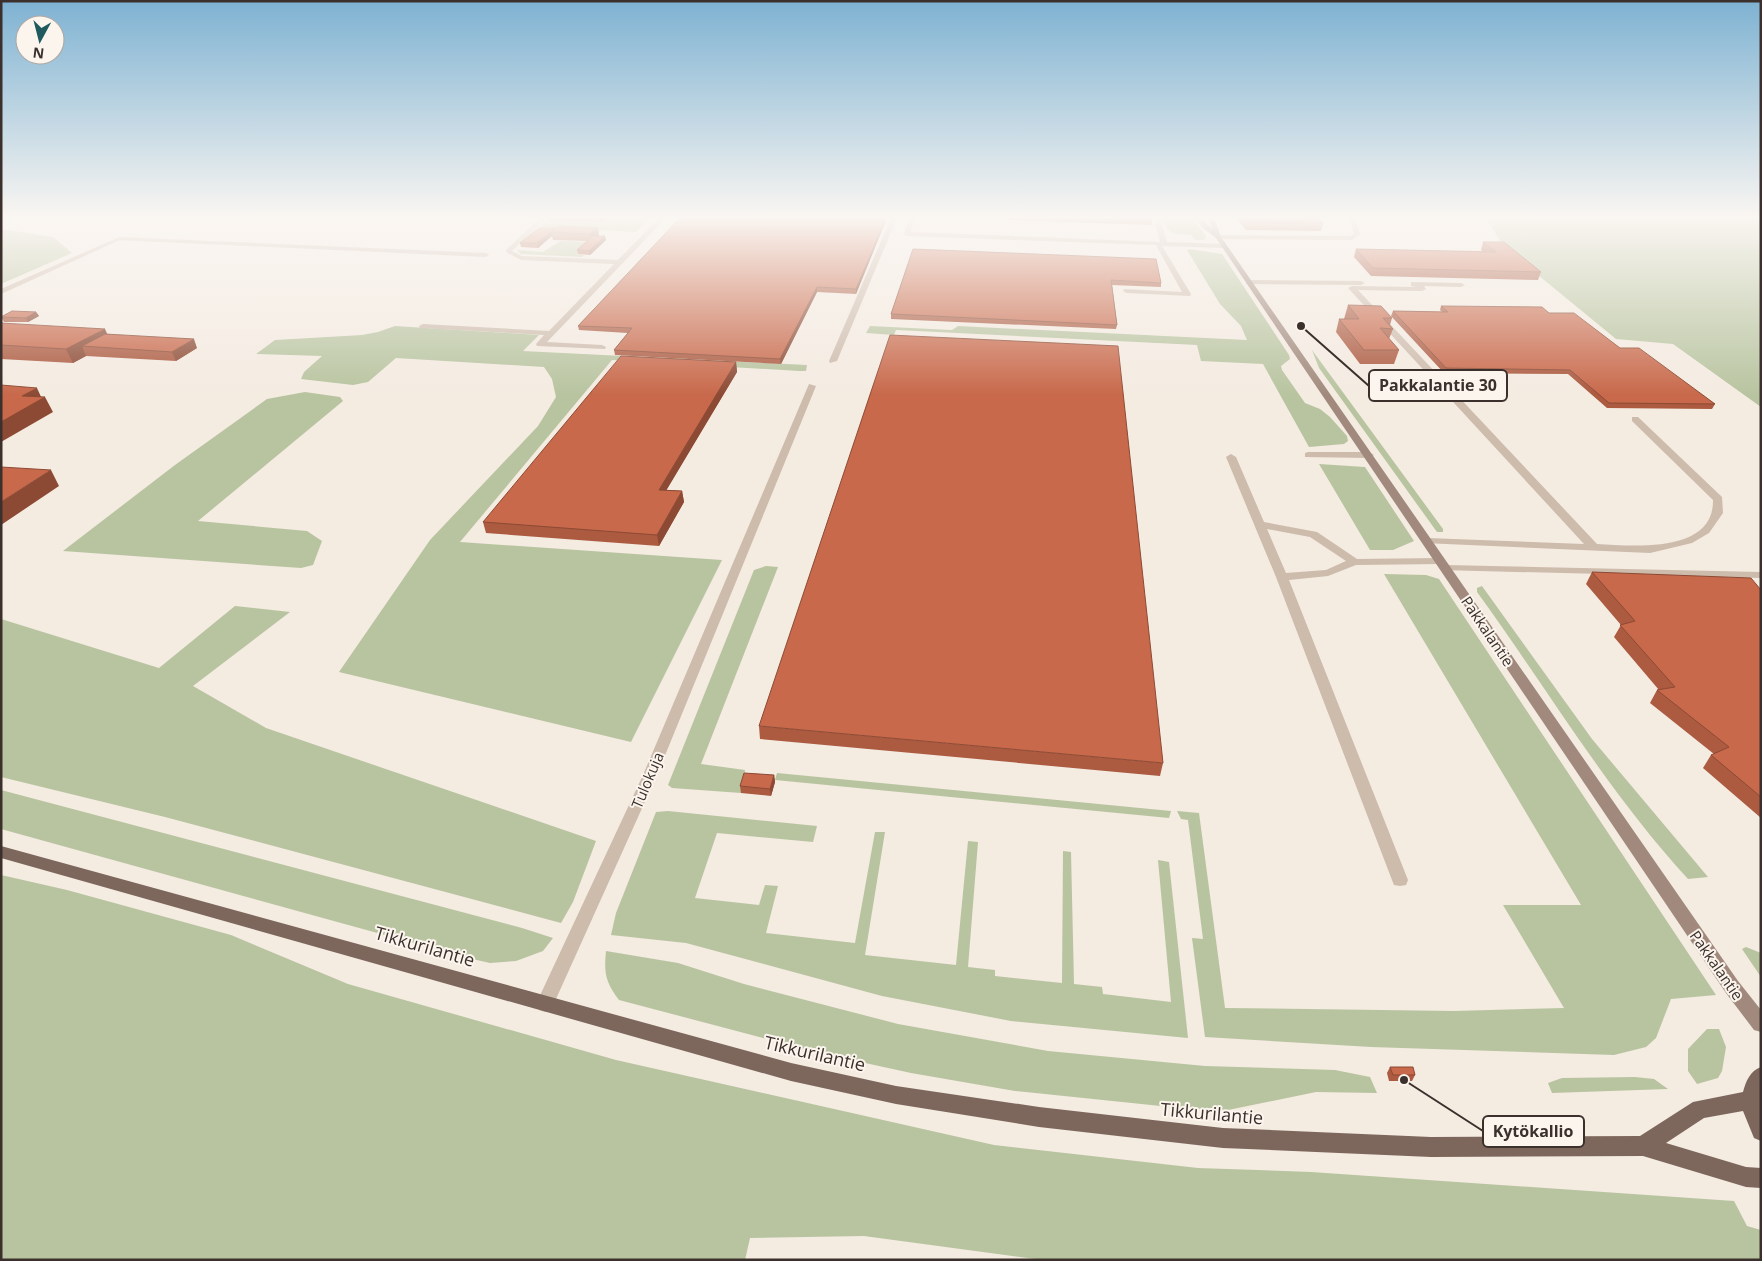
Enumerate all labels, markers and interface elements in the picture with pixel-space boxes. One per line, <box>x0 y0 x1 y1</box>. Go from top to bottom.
north arrow <box>15 15 65 65</box>
text: N <box>32 43 45 64</box>
callout: Pakkalantie 30 <box>1369 370 1507 401</box>
text: Pakkalantie 30 <box>1379 374 1497 396</box>
street label: Pakkalantie <box>1457 592 1519 670</box>
street label: Tulokuja <box>626 749 668 811</box>
street label: Tikkurilantie <box>372 920 478 972</box>
street label: Pakkalantie <box>1686 926 1748 1004</box>
street label: Tikkurilantie <box>762 1030 868 1076</box>
street label: Tikkurilantie <box>1160 1097 1264 1129</box>
callout: Kytökallio <box>1483 1116 1584 1147</box>
text: Kytökallio <box>1493 1120 1573 1142</box>

